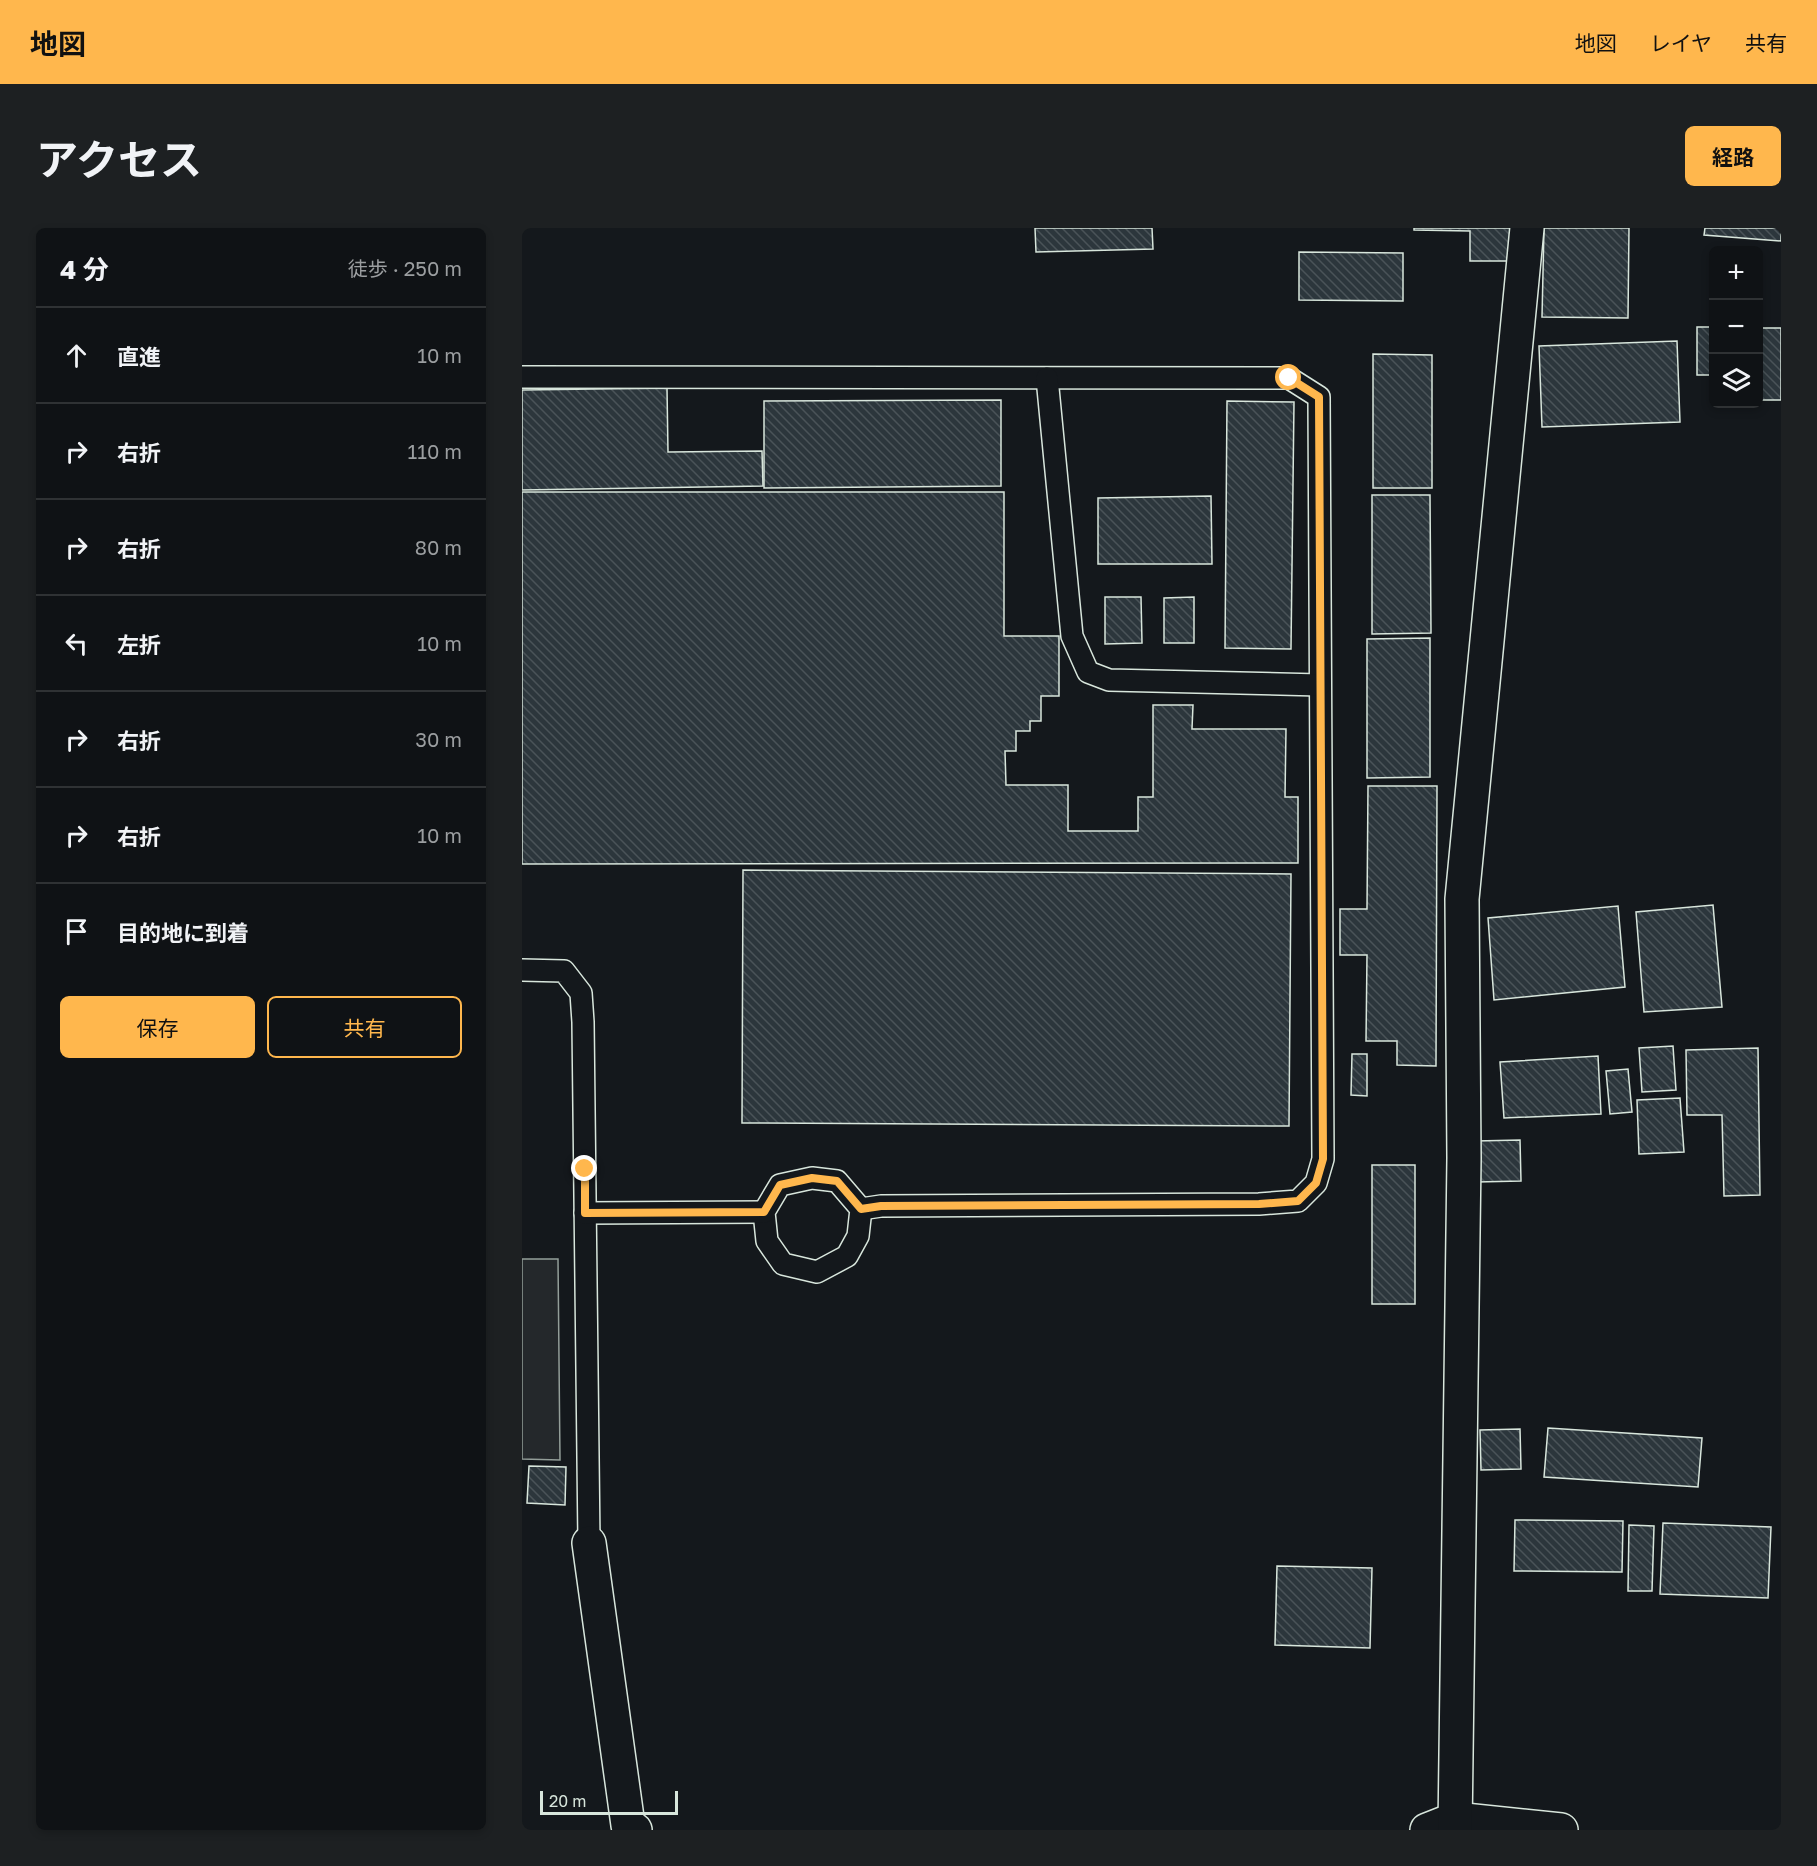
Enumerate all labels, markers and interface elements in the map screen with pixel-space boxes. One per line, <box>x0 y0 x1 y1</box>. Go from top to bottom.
text: 地図 <box>30 27 86 60</box>
text: 地図 <box>1575 30 1617 56</box>
text: レイヤ <box>1650 30 1712 56</box>
text: 共有 <box>1745 30 1787 56</box>
button: 経路 <box>1685 126 1781 186</box>
text: アクセス <box>36 134 202 184</box>
map controls <box>1709 246 1763 408</box>
button: + <box>1709 246 1763 300</box>
text: 4 分 <box>60 254 109 285</box>
text: 徒歩 · 250 m <box>348 256 462 280</box>
button: − <box>1709 300 1763 354</box>
icon: ahead <box>60 339 93 372</box>
text: 直進 <box>117 343 161 370</box>
text: 10 m <box>417 343 462 367</box>
button: layers <box>1709 354 1763 408</box>
route start <box>1275 364 1301 390</box>
icon: right <box>60 435 93 468</box>
text: 右折 <box>117 439 161 466</box>
text: 110 m <box>408 439 462 463</box>
icon: right <box>60 531 93 564</box>
text: 右折 <box>117 535 161 562</box>
text: 80 m <box>415 535 462 559</box>
icon: left <box>60 627 93 660</box>
text: 左折 <box>117 631 161 658</box>
text: 10 m <box>417 631 462 655</box>
icon: right <box>60 723 93 756</box>
text: 右折 <box>117 727 161 754</box>
text: 30 m <box>415 727 462 751</box>
icon: right <box>60 819 93 852</box>
text: 右折 <box>117 823 161 850</box>
text: 10 m <box>417 823 462 847</box>
icon: arrive <box>60 915 93 948</box>
text: 目的地に到着 <box>117 919 249 946</box>
button: 保存 <box>60 996 255 1058</box>
button: 共有 <box>267 996 462 1058</box>
route end <box>571 1155 597 1181</box>
scale bar <box>540 1788 678 1816</box>
text: 20 m <box>549 1791 586 1811</box>

